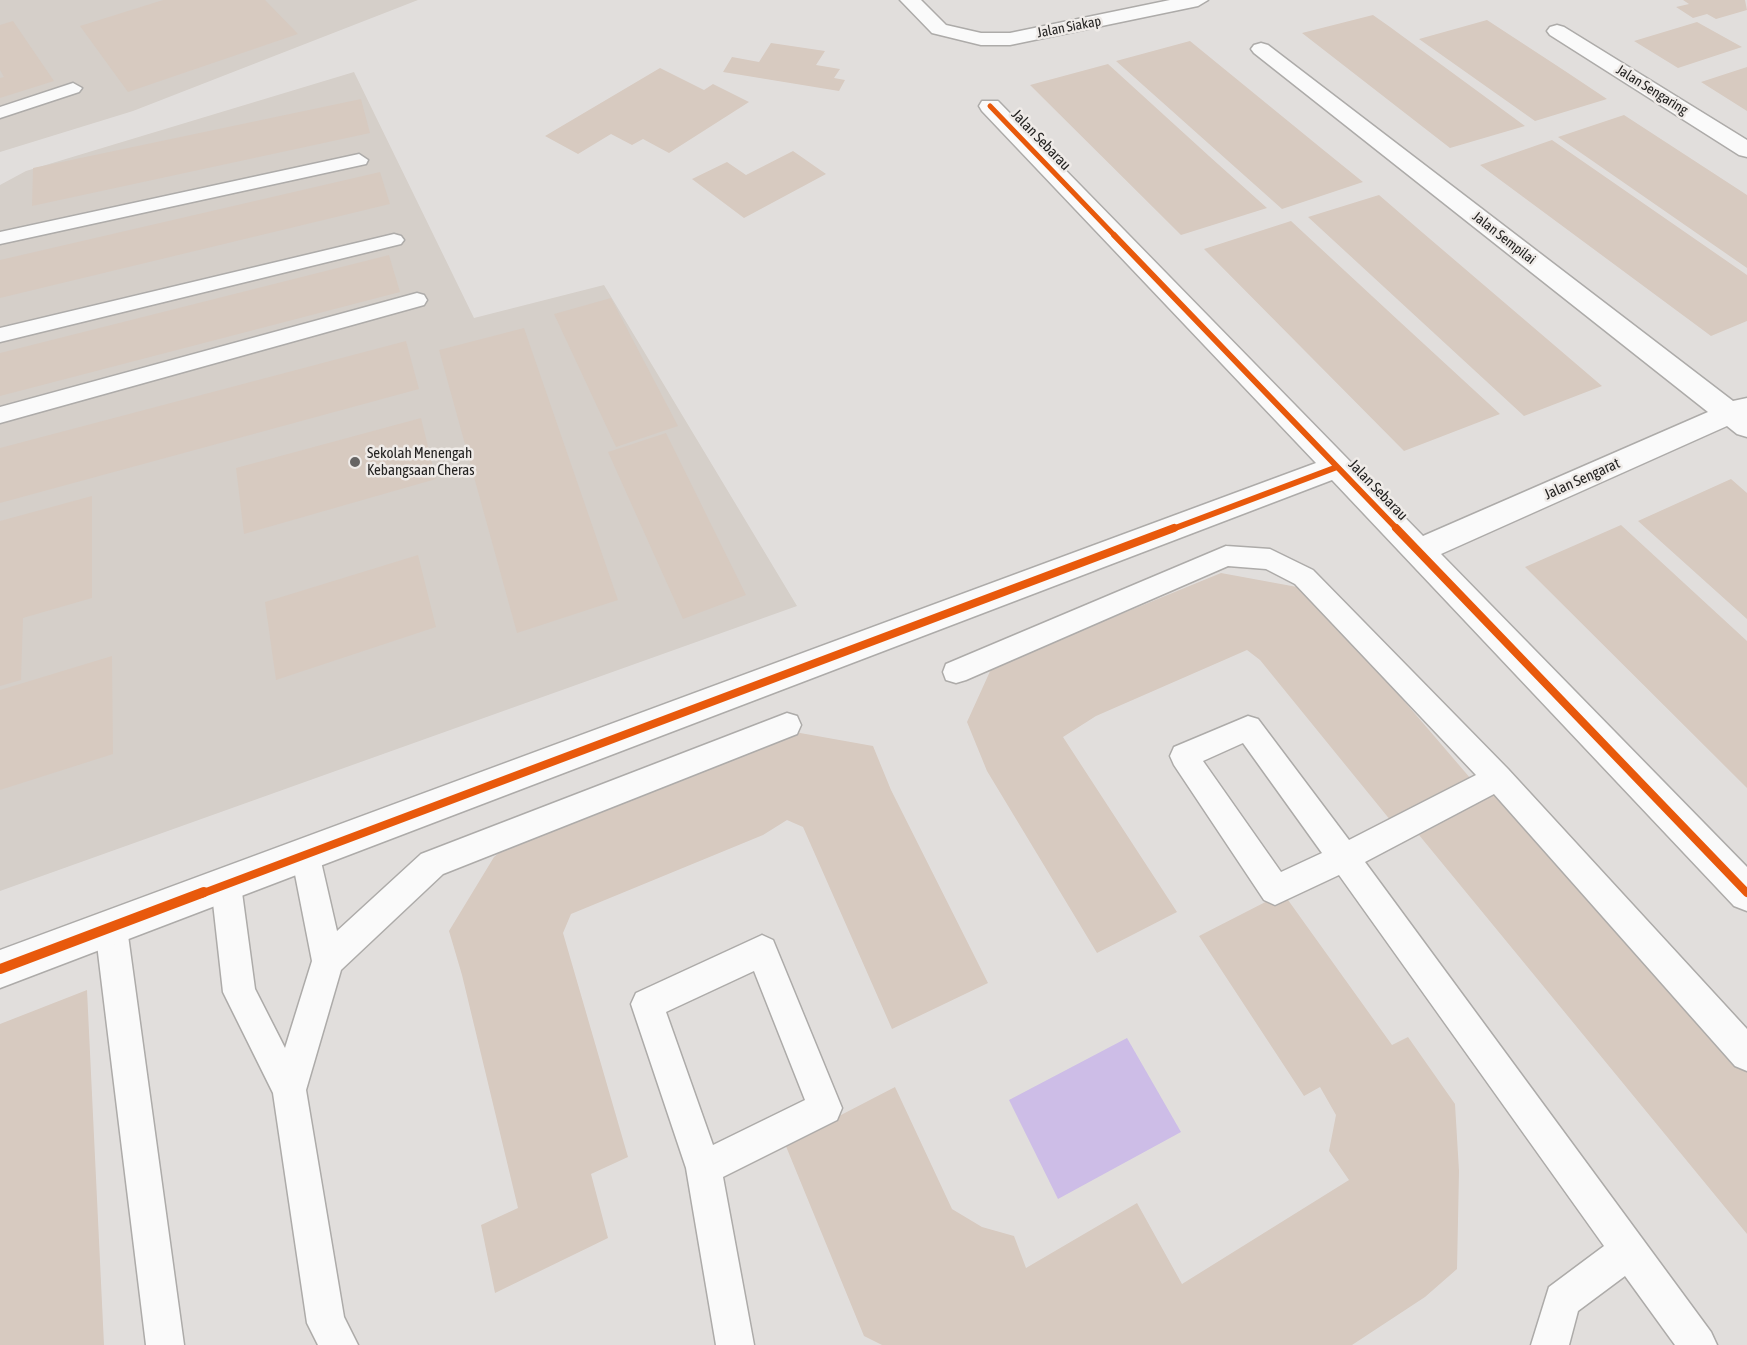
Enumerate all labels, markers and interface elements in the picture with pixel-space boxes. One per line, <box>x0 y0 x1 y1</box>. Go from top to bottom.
street label: Jalan Siakap <box>1036 13 1102 41</box>
street label: Jalan Sengaring <box>1613 61 1691 119</box>
street label: Jalan Sebarau <box>1008 106 1074 174</box>
street label: Jalan Sempilai <box>1469 208 1539 268</box>
place label: Sekolah Menengah Kebangsaan Cheras <box>367 444 474 479</box>
street label: Jalan Sengarat <box>1541 454 1623 504</box>
marker: Sekolah Menengah Kebangsaan Cheras <box>348 455 362 469</box>
street label: Jalan Sebarau <box>1345 456 1411 524</box>

